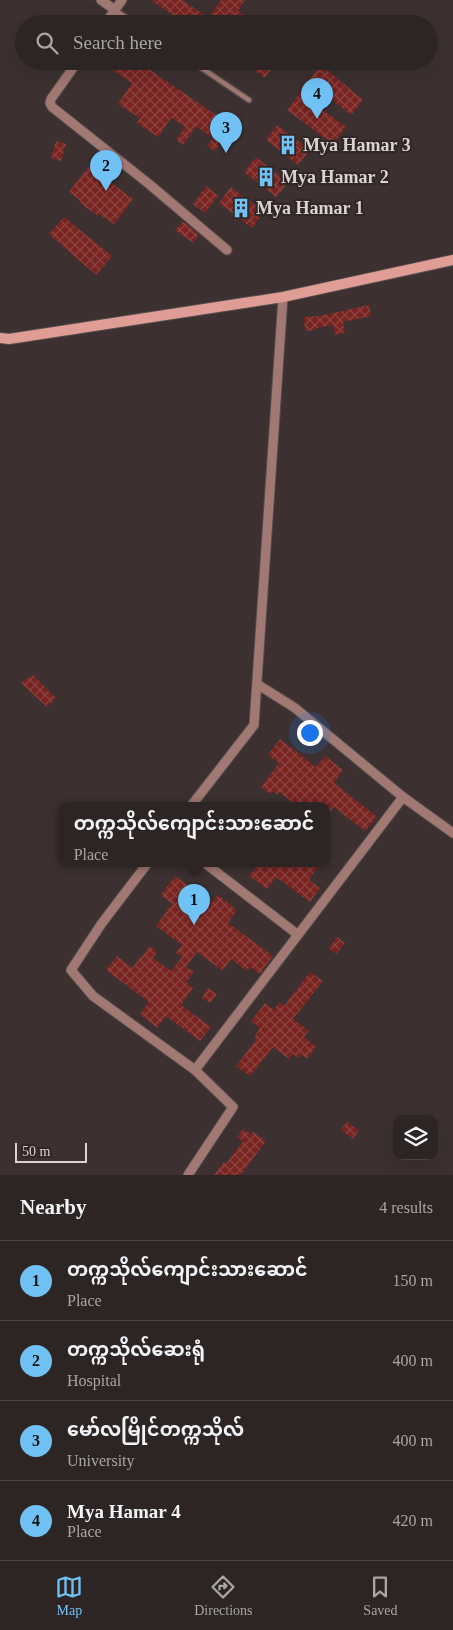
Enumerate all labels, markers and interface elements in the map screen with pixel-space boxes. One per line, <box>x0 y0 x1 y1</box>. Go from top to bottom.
search box <box>15 15 438 70</box>
icon: search <box>33 29 61 57</box>
text: Search here <box>73 32 162 53</box>
pin: 4 <box>301 78 333 119</box>
pin: 3 <box>210 112 242 153</box>
building icon: Mya Hamar 3 <box>277 134 299 156</box>
place label: Mya Hamar 3 <box>303 135 411 155</box>
pin: 2 <box>90 150 122 191</box>
building icon: Mya Hamar 2 <box>255 166 277 188</box>
place label: Mya Hamar 2 <box>281 167 389 187</box>
building icon: Mya Hamar 1 <box>230 197 252 219</box>
place label: Mya Hamar 1 <box>256 198 364 218</box>
your location <box>297 720 323 746</box>
popup <box>58 802 330 867</box>
text: တက္ကသိုလ်ကျောင်းသားဆောင် <box>74 813 314 834</box>
text: Place <box>74 846 108 863</box>
pin: 1 <box>178 884 210 925</box>
map controls <box>393 1115 438 1160</box>
button: layers <box>393 1115 438 1160</box>
scale bar <box>15 1140 88 1163</box>
text: 50 m <box>22 1144 50 1159</box>
text: Nearby <box>20 1195 87 1219</box>
text: 4 results <box>379 1199 433 1216</box>
text: တက္ကသိုလ်ကျောင်းသားဆောင် <box>67 1259 308 1280</box>
text: 1 <box>32 1272 40 1289</box>
text: 150 m <box>393 1272 433 1289</box>
text: Place <box>67 1292 102 1309</box>
text: တက္ကသိုလ်ဆေးရုံ <box>67 1339 205 1360</box>
text: 2 <box>32 1352 40 1369</box>
text: 400 m <box>393 1352 433 1369</box>
text: Hospital <box>67 1372 121 1389</box>
text: မော်လမြိုင်တက္ကသိုလ် <box>67 1419 244 1440</box>
text: 3 <box>32 1432 40 1449</box>
text: 400 m <box>393 1432 433 1449</box>
text: University <box>67 1452 135 1469</box>
text: Mya Hamar 4 <box>67 1501 181 1522</box>
text: 4 <box>32 1512 40 1529</box>
text: 420 m <box>393 1512 433 1529</box>
text: Place <box>67 1523 102 1540</box>
tab: Map <box>55 1573 83 1619</box>
tab: Directions <box>194 1573 253 1619</box>
tab: Saved <box>363 1573 398 1619</box>

